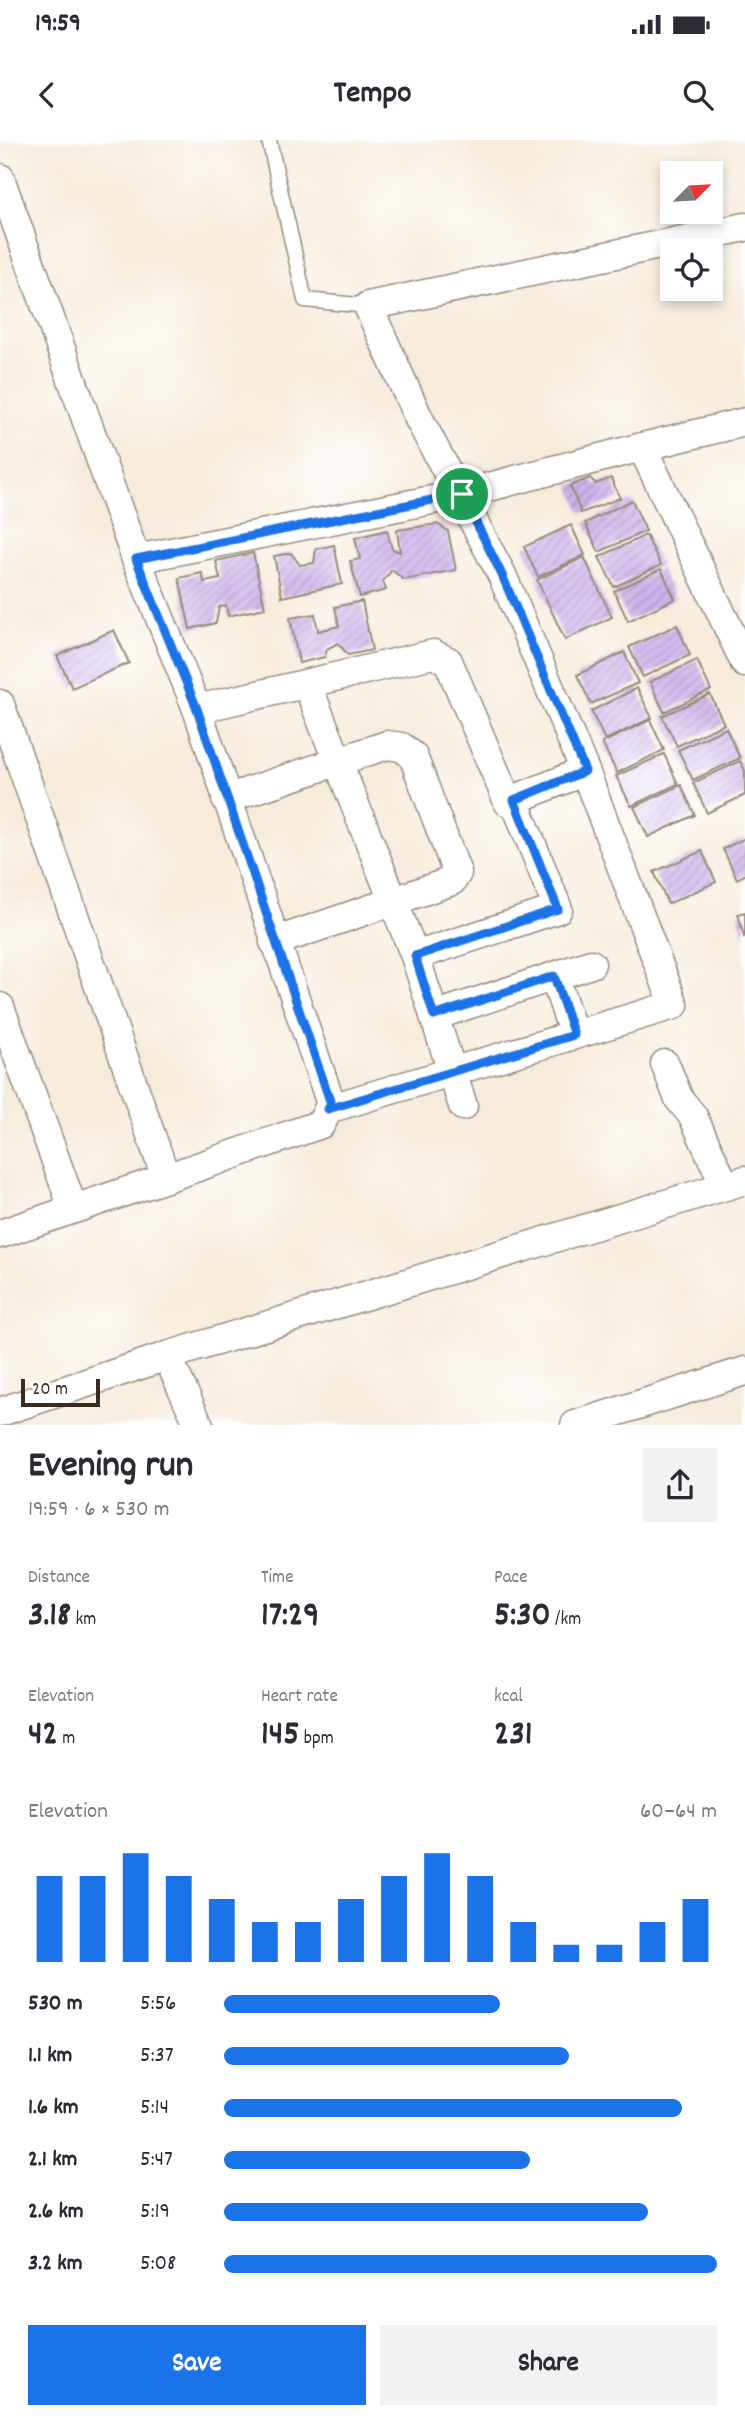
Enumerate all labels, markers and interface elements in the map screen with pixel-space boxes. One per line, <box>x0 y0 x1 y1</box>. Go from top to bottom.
text: 19:59 <box>35 6 81 43</box>
text: Tempo <box>334 72 411 118</box>
icon: back <box>28 76 66 114</box>
icon: search <box>679 76 717 114</box>
north arrow <box>660 161 723 224</box>
map controls <box>660 161 723 301</box>
button: locate <box>660 238 723 301</box>
pin <box>432 464 492 524</box>
icon: arrive <box>443 475 481 513</box>
scale bar <box>21 1376 100 1408</box>
text: 20 m <box>32 1377 68 1404</box>
text: Evening run <box>28 1440 193 1495</box>
button: share <box>643 1448 717 1522</box>
text: 19:59 · 6 × 530 m <box>28 1494 170 1527</box>
text: Distance <box>28 1565 90 1592</box>
text: Time <box>261 1565 294 1592</box>
text: Pace <box>494 1565 528 1592</box>
text: 3.18 <box>28 1592 71 1642</box>
text: 17:29 <box>261 1592 319 1642</box>
text: 5:30 <box>494 1592 551 1642</box>
text: km <box>71 1607 96 1634</box>
text: /km <box>551 1607 581 1634</box>
text: Elevation <box>28 1684 94 1711</box>
text: Heart rate <box>261 1684 338 1711</box>
text: kcal <box>494 1684 523 1711</box>
text: 42 <box>28 1711 58 1761</box>
text: 145 <box>261 1711 299 1761</box>
text: 231 <box>494 1711 533 1761</box>
text: m <box>58 1726 75 1753</box>
text: bpm <box>299 1726 334 1753</box>
text: Elevation <box>28 1796 108 1829</box>
text: 60–64 m <box>640 1796 717 1829</box>
text: 530 m <box>28 1988 82 2021</box>
text: 5:56 <box>140 1988 176 2021</box>
text: 1.1 km <box>28 2040 72 2073</box>
text: 5:37 <box>140 2040 174 2073</box>
text: 1.6 km <box>28 2092 79 2125</box>
text: 5:14 <box>140 2092 169 2125</box>
text: 2.1 km <box>28 2144 77 2177</box>
text: 5:47 <box>140 2144 173 2177</box>
text: 2.6 km <box>28 2196 84 2229</box>
text: 5:19 <box>140 2196 170 2229</box>
text: 3.2 km <box>28 2248 83 2281</box>
text: 5:08 <box>140 2248 176 2281</box>
button: Save <box>28 2325 366 2405</box>
button: Share <box>380 2325 717 2405</box>

